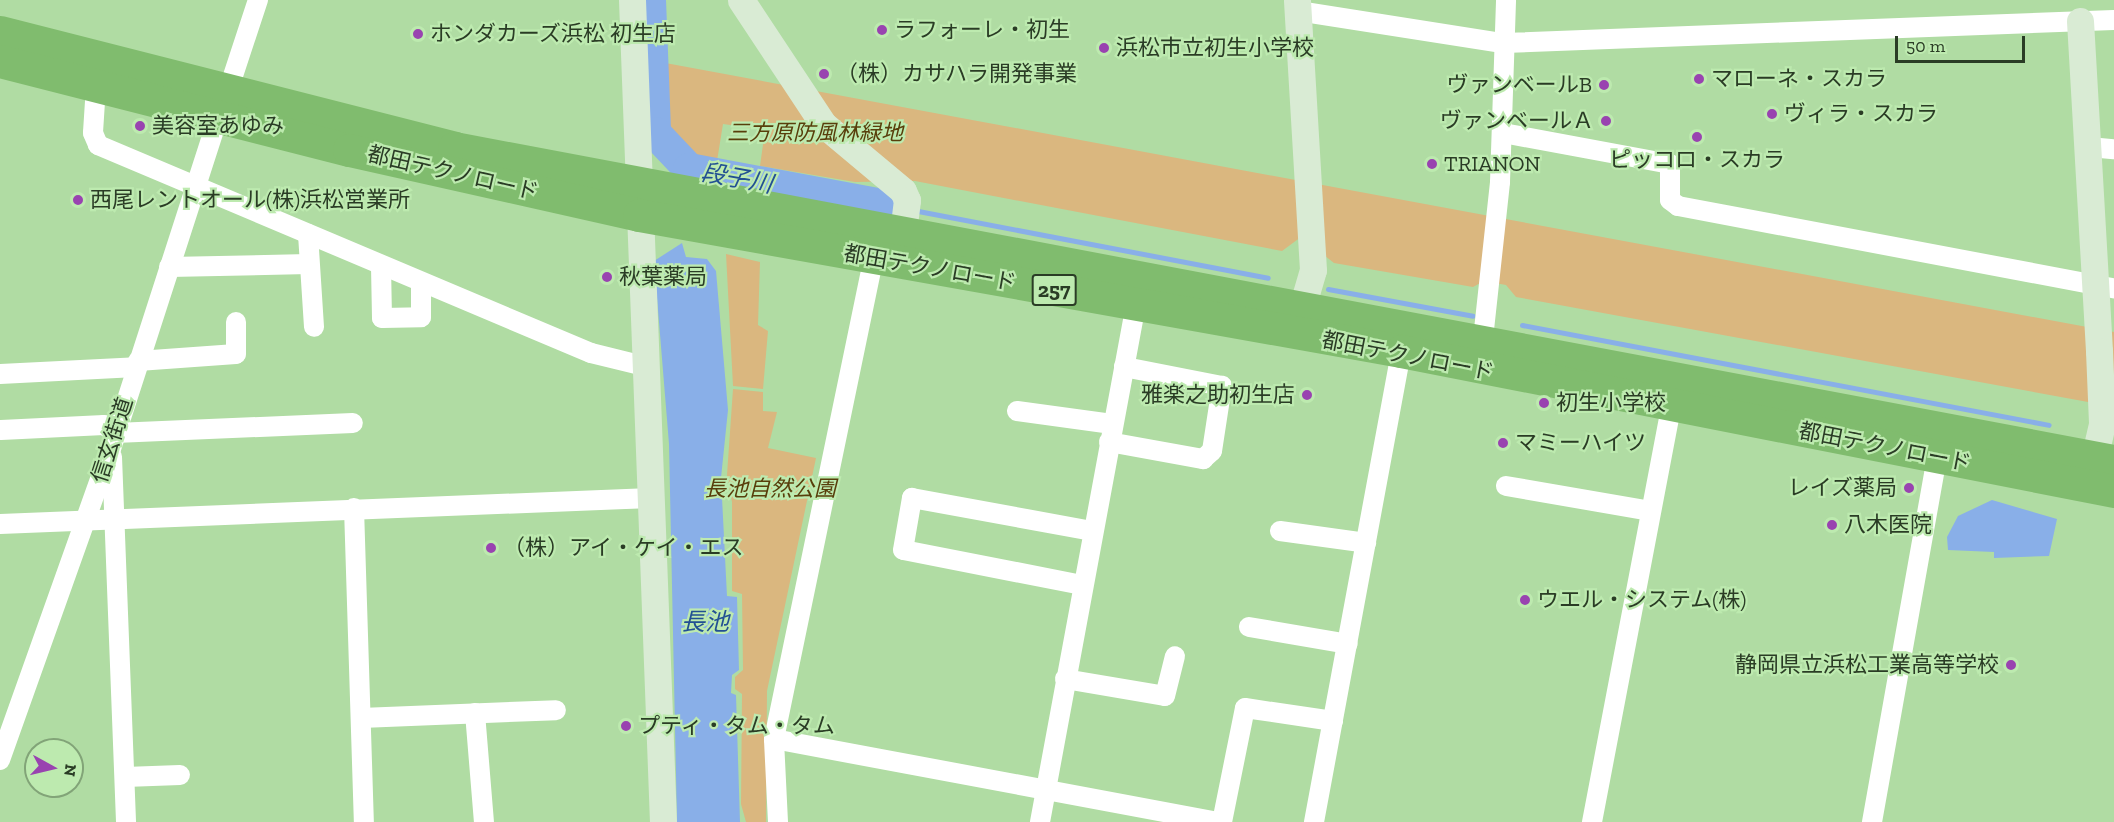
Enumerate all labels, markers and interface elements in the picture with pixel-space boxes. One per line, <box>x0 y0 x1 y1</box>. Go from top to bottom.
place label: ラフォーレ・初生 <box>894 17 1070 43</box>
place label: ホンダカーズ浜松 初生店 <box>430 21 677 47</box>
marker: ラフォーレ・初生 <box>875 23 889 37</box>
scale bar <box>1898 24 2028 62</box>
marker: ホンダカーズ浜松 初生店 <box>411 27 425 41</box>
place label: 浜松市立初生小学校 <box>1116 35 1314 61</box>
text: 50 m <box>1906 35 1945 57</box>
marker: 浜松市立初生小学校 <box>1097 41 1111 55</box>
place label: （株）カサハラ開発事業 <box>836 61 1078 87</box>
place label: マローネ・スカラ <box>1711 66 1887 92</box>
marker: （株）カサハラ開発事業 <box>817 67 831 81</box>
place label: ヴァンベールB <box>1447 72 1592 98</box>
marker: マローネ・スカラ <box>1692 72 1706 86</box>
marker: ヴァンベールB <box>1597 78 1611 92</box>
place label: ヴィラ・スカラ <box>1784 101 1938 127</box>
marker: ヴィラ・スカラ <box>1765 107 1779 121</box>
place label: ヴァンベールＡ <box>1440 108 1594 134</box>
place label: 美容室あゆみ <box>152 113 284 139</box>
marker: ヴァンベールＡ <box>1599 114 1613 128</box>
marker: 美容室あゆみ <box>133 119 147 133</box>
park label: 三方原防風林緑地 <box>727 120 903 146</box>
marker: ピッコロ・スカラ <box>1690 130 1704 144</box>
street label: 都田テクノロード <box>364 140 542 206</box>
place label: ピッコロ・スカラ <box>1609 147 1785 173</box>
place label: TRIANON <box>1444 151 1541 177</box>
marker: TRIANON <box>1425 157 1439 171</box>
water label: 段子川 <box>699 158 775 198</box>
place label: 西尾レントオール(株)浜松営業所 <box>90 187 410 213</box>
marker: 西尾レントオール(株)浜松営業所 <box>71 193 85 207</box>
street label: 都田テクノロード <box>841 240 1019 296</box>
place label: 秋葉薬局 <box>619 264 707 290</box>
marker: 秋葉薬局 <box>600 270 614 284</box>
road number: 257 <box>1032 272 1076 308</box>
street label: 都田テクノロード <box>1319 326 1497 386</box>
place label: 雅楽之助初生店 <box>1141 382 1295 408</box>
marker: 雅楽之助初生店 <box>1300 388 1314 402</box>
place label: 初生小学校 <box>1556 390 1666 416</box>
street label: 信玄街道 <box>86 394 138 486</box>
marker: 初生小学校 <box>1537 396 1551 410</box>
street label: 都田テクノロード <box>1796 417 1974 477</box>
place label: マミーハイツ <box>1515 430 1647 456</box>
marker: マミーハイツ <box>1496 436 1510 450</box>
place label: レイズ薬局 <box>1787 475 1897 501</box>
park label: 長池自然公園 <box>704 476 836 502</box>
marker: レイズ薬局 <box>1902 481 1916 495</box>
place label: 八木医院 <box>1844 512 1932 538</box>
marker: 八木医院 <box>1825 518 1839 532</box>
place label: （株）アイ・ケイ・エス <box>503 535 745 561</box>
marker: （株）アイ・ケイ・エス <box>484 541 498 555</box>
place label: ウエル・システム(株) <box>1537 587 1747 613</box>
marker: ウエル・システム(株) <box>1518 593 1532 607</box>
water label: 長池 <box>681 608 729 636</box>
place label: 静岡県立浜松工業高等学校 <box>1735 652 1999 678</box>
marker: 静岡県立浜松工業高等学校 <box>2004 658 2018 672</box>
place label: プティ・タム・タム <box>638 713 836 739</box>
marker: プティ・タム・タム <box>619 719 633 733</box>
north arrow <box>24 738 84 798</box>
text: N <box>60 763 81 778</box>

